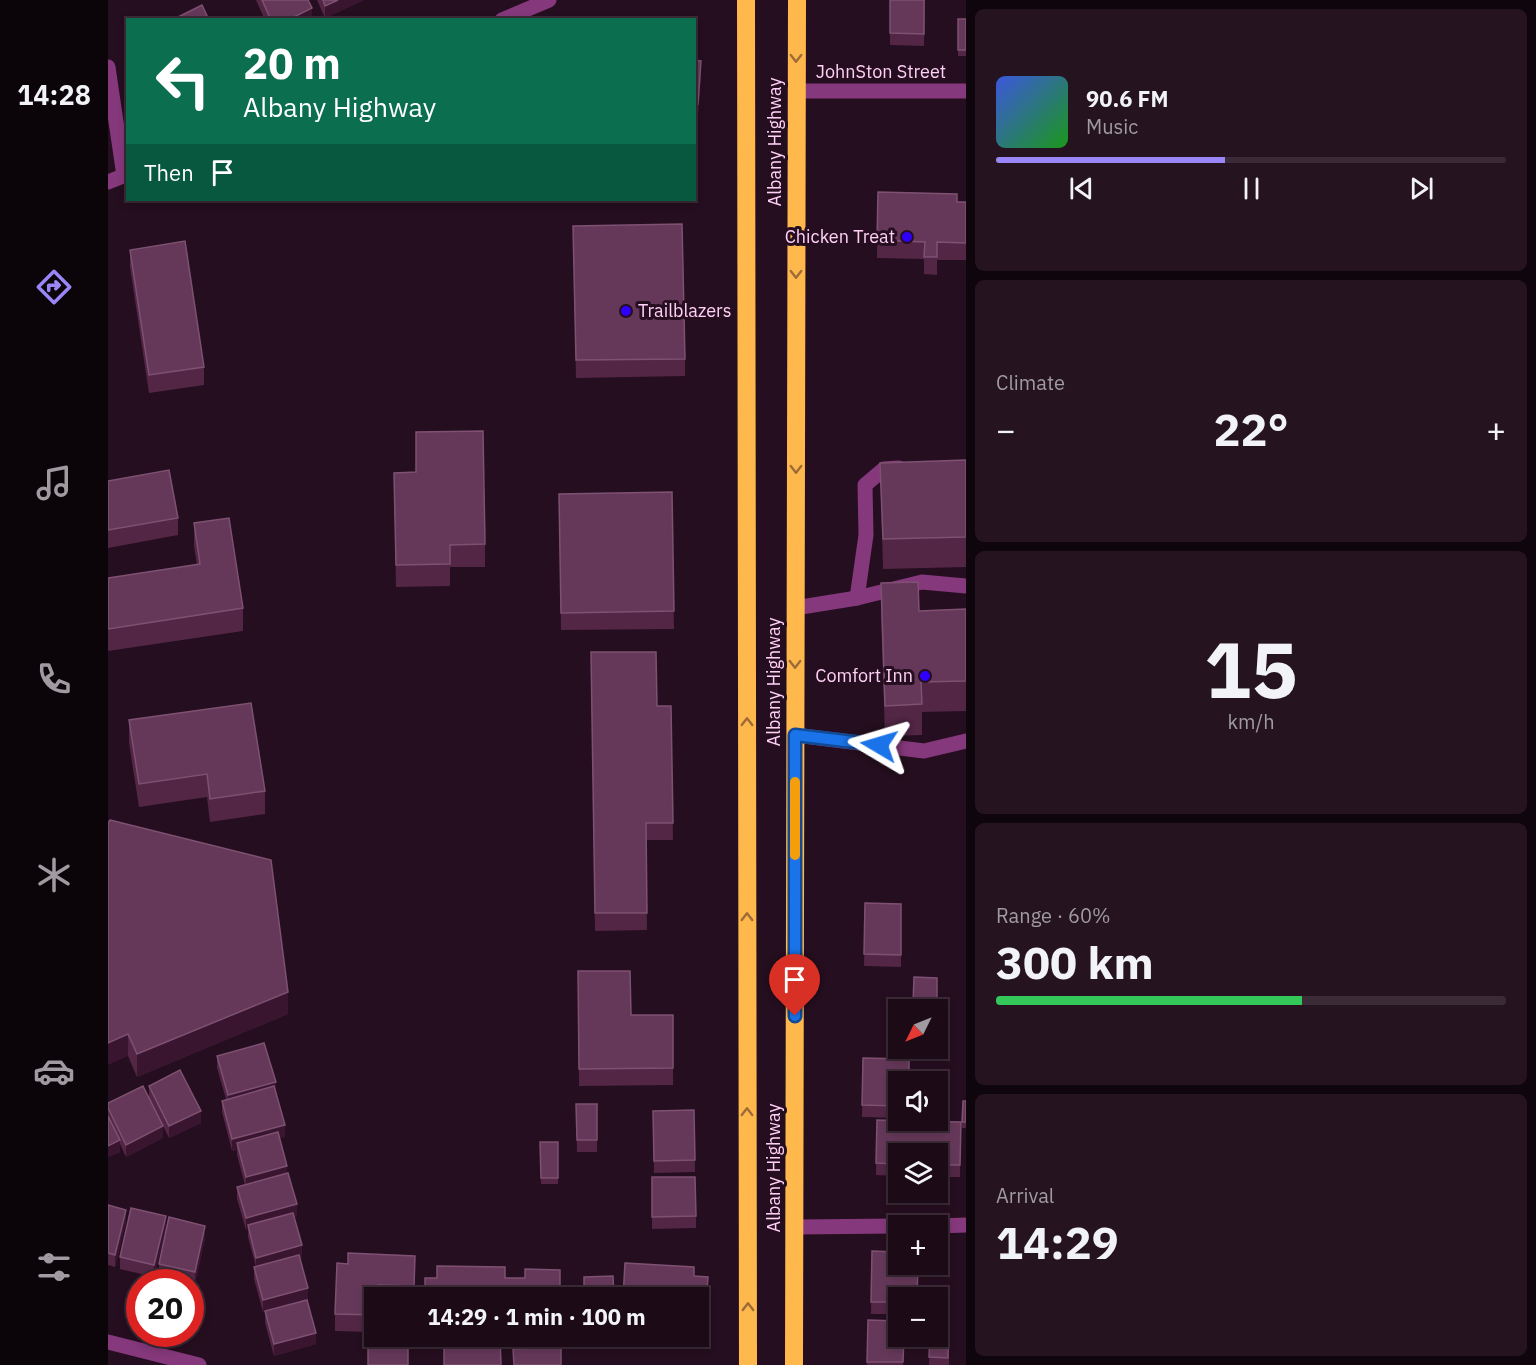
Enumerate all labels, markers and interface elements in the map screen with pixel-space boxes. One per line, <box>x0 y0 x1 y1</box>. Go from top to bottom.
text: 20 m <box>243 36 341 91</box>
icon: left <box>144 42 222 120</box>
one-way arrow <box>790 54 803 63</box>
street label: JohnSton Street <box>816 60 946 83</box>
text: 14:28 <box>17 77 91 112</box>
street label: Albany Highway <box>763 78 786 206</box>
text: 90.6 FM <box>1086 84 1169 113</box>
text: Albany Highway <box>243 89 436 124</box>
text: Music <box>1086 113 1138 140</box>
icon: arrive <box>206 156 239 189</box>
text: Then <box>144 158 194 187</box>
icon: previous <box>1065 172 1098 205</box>
icon: pause <box>1235 172 1268 205</box>
icon: next <box>1405 172 1438 205</box>
place label: Chicken Treat <box>785 225 895 248</box>
marker: Chicken Treat <box>900 230 914 244</box>
icon: directions <box>33 266 75 308</box>
one-way arrow <box>790 270 802 279</box>
place label: Trailblazers <box>638 299 731 322</box>
marker: Trailblazers <box>619 304 633 318</box>
text: Climate <box>996 369 1065 396</box>
text: 22° <box>1213 400 1289 458</box>
text: − <box>996 408 1016 451</box>
text: + <box>1486 408 1506 451</box>
icon: music <box>33 462 75 504</box>
one-way arrow <box>790 465 802 474</box>
street label: Albany Highway <box>762 618 785 746</box>
text: 15 <box>1204 618 1298 719</box>
icon: phone <box>33 658 75 700</box>
one-way arrow <box>789 660 801 669</box>
place label: Comfort Inn <box>815 664 913 687</box>
marker: Comfort Inn <box>918 669 932 683</box>
text: km/h <box>1227 708 1275 735</box>
position arrow <box>847 713 911 777</box>
one-way arrow <box>741 717 753 726</box>
icon: climate <box>33 854 75 896</box>
text: Range · 60% <box>996 902 1111 929</box>
one-way arrow <box>741 912 753 921</box>
text: 300 km <box>996 933 1154 991</box>
pin <box>769 954 820 1016</box>
icon: arrive <box>778 963 811 996</box>
north arrow <box>888 999 948 1059</box>
map controls <box>888 999 948 1347</box>
icon: car <box>33 1050 75 1092</box>
button: sound <box>888 1071 948 1131</box>
street label: Albany Highway <box>762 1104 785 1232</box>
one-way arrow <box>741 1107 753 1116</box>
button: layers <box>888 1143 948 1203</box>
text: Arrival <box>996 1182 1054 1209</box>
text: 14:29 <box>996 1213 1119 1271</box>
button: + <box>888 1215 948 1275</box>
icon: filters <box>33 1246 75 1288</box>
speed limit sign: 20 <box>126 1269 204 1347</box>
button: − <box>888 1287 948 1347</box>
text: 14:29 · 1 min · 100 m <box>427 1302 646 1331</box>
one-way arrow <box>742 1302 754 1311</box>

